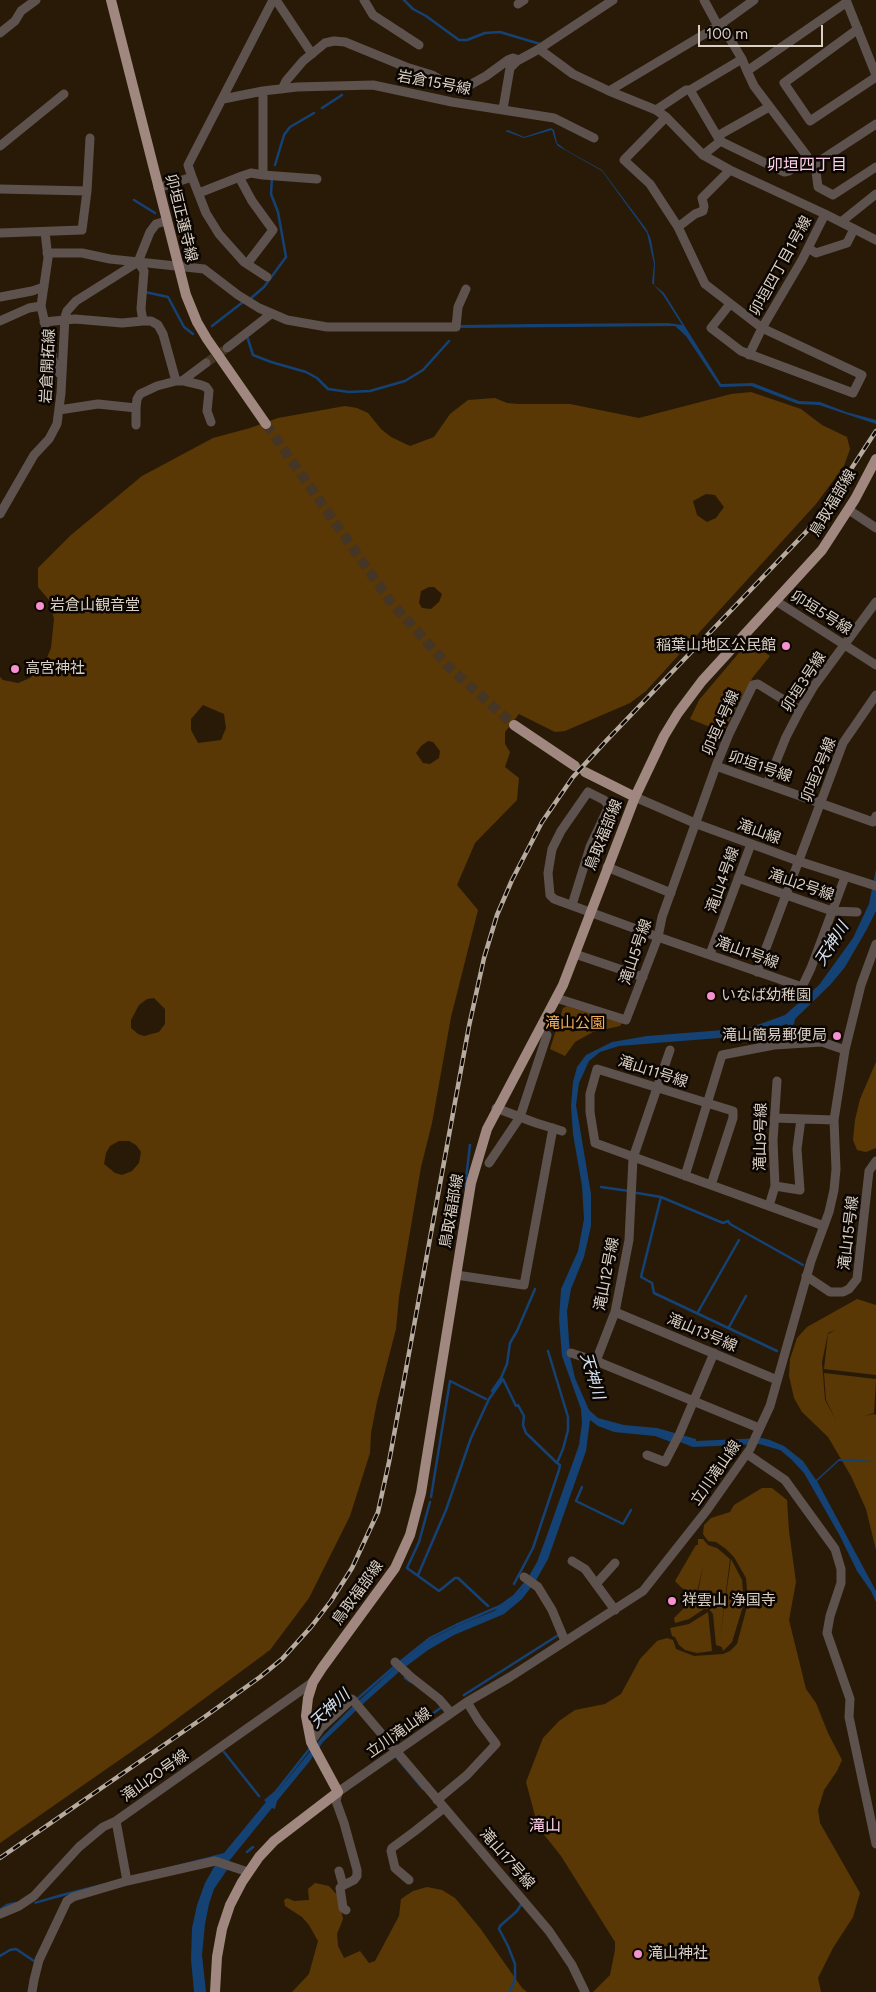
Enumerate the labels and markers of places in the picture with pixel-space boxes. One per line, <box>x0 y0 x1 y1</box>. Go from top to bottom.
place label: 岩倉山観音堂 <box>50 597 140 615</box>
marker: 岩倉山観音堂 <box>34 600 46 612</box>
place label: 稲葉山地区公民館 <box>656 637 776 655</box>
marker: 稲葉山地区公民館 <box>780 640 792 652</box>
place label: 高宮神社 <box>25 660 85 678</box>
marker: 高宮神社 <box>9 663 21 675</box>
place label: いなば幼稚園 <box>721 987 811 1005</box>
marker: いなば幼稚園 <box>705 990 717 1002</box>
place label: 滝山簡易郵便局 <box>722 1027 827 1045</box>
marker: 滝山簡易郵便局 <box>831 1030 843 1042</box>
place label: 祥雲山 浄国寺 <box>682 1592 776 1610</box>
marker: 祥雲山 浄国寺 <box>666 1595 678 1607</box>
place label: 滝山神社 <box>648 1945 708 1963</box>
marker: 滝山神社 <box>632 1948 644 1960</box>

